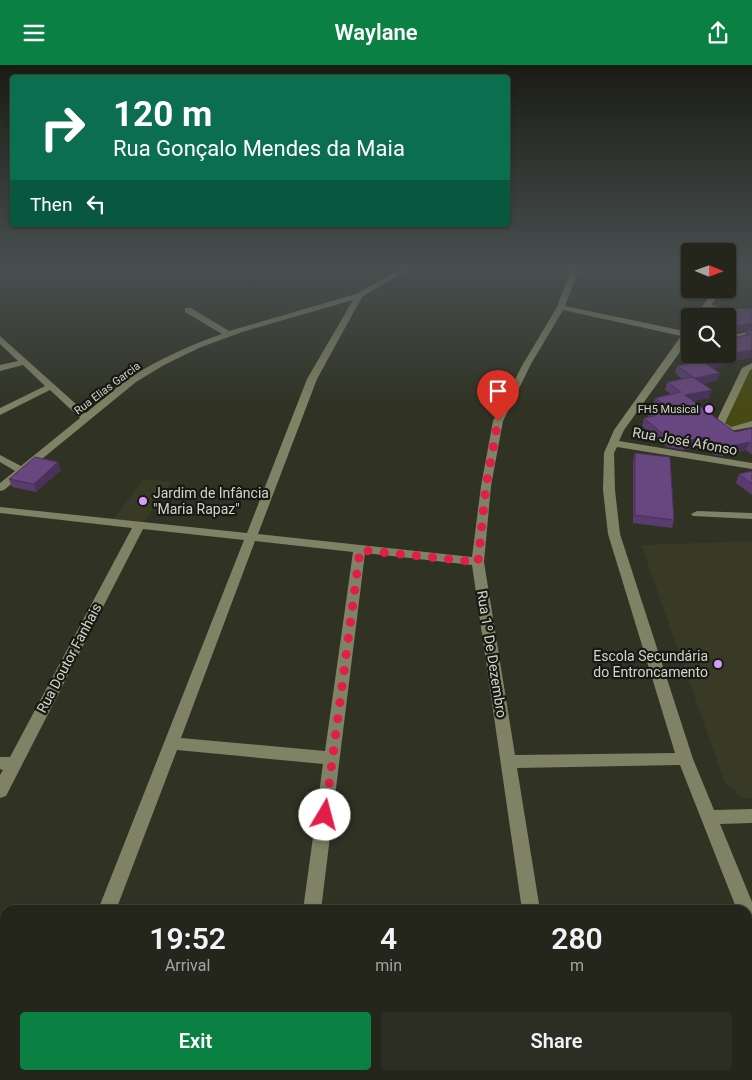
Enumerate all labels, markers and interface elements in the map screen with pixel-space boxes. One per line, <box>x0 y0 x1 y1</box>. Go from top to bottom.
icon: menu <box>20 19 48 47</box>
icon: share <box>704 19 732 47</box>
text: Waylane <box>334 20 418 45</box>
text: 120 m <box>113 94 212 135</box>
icon: right <box>30 95 95 160</box>
text: Rua Gonçalo Mendes da Maia <box>113 136 405 161</box>
icon: left <box>82 190 110 218</box>
text: Then <box>30 193 72 216</box>
north arrow <box>681 243 736 297</box>
map controls <box>681 243 736 363</box>
button: search <box>681 308 736 363</box>
street label: Rua Elias Garcia <box>72 359 143 417</box>
pin <box>477 370 519 421</box>
icon: arrive <box>484 377 512 405</box>
place label: FH5 Musical <box>638 403 699 416</box>
marker: FH5 Musical <box>703 403 715 415</box>
street label: Rua José Afonso <box>631 424 739 458</box>
place label: Jardim de Infância "Maria Rapaz" <box>153 485 269 517</box>
marker: Jardim de Infância "Maria Rapaz" <box>137 495 149 507</box>
street label: Rua 1º De Dezembro <box>474 589 510 719</box>
street label: Rua Doutor Fanhais <box>33 600 105 716</box>
place label: Escola Secundária do Entroncamento <box>593 648 708 680</box>
marker: Escola Secundária do Entroncamento <box>712 658 724 670</box>
position arrow <box>298 788 350 840</box>
text: 19:52 <box>149 921 226 956</box>
text: 4 <box>380 921 397 956</box>
text: 280 <box>551 921 603 956</box>
text: Arrival <box>165 956 210 975</box>
text: min <box>375 956 402 975</box>
text: m <box>570 956 584 975</box>
button: Exit <box>20 1012 371 1070</box>
button: Share <box>381 1012 732 1070</box>

